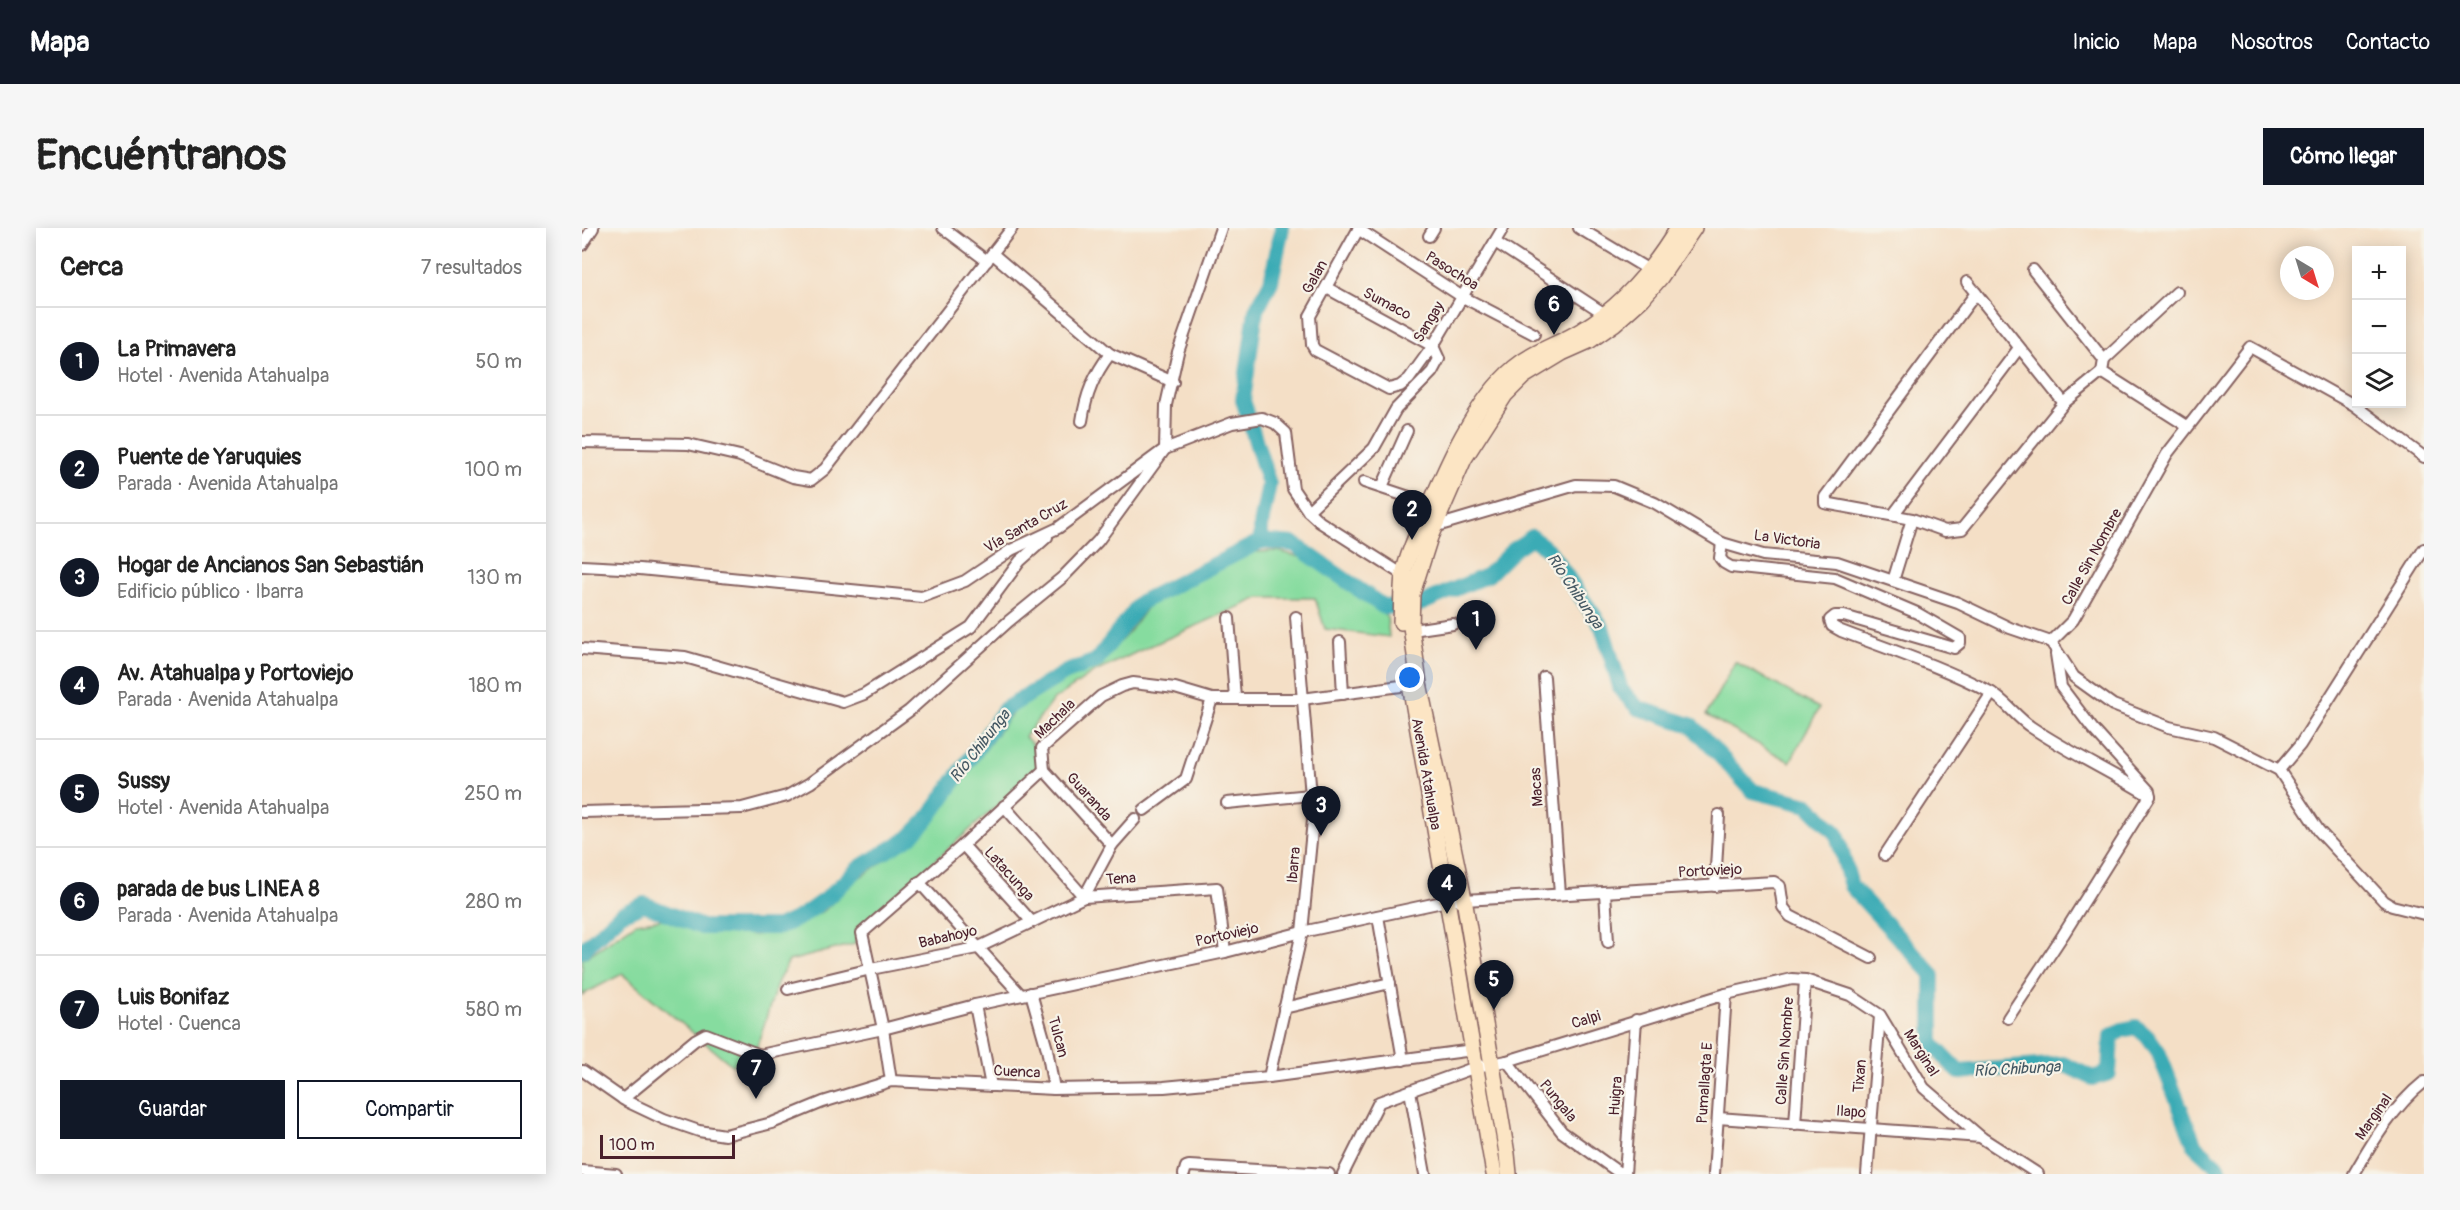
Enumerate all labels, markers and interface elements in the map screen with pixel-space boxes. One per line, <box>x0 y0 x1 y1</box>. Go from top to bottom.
text: Mapa <box>30 25 89 60</box>
text: Inicio <box>2073 29 2120 56</box>
text: Mapa <box>2153 29 2197 56</box>
text: Nosotros <box>2230 29 2313 56</box>
text: Contacto <box>2346 29 2430 56</box>
button: Cómo llegar <box>2263 128 2424 185</box>
text: Encuéntranos <box>36 130 286 182</box>
north arrow <box>2280 246 2334 300</box>
map controls <box>2352 246 2406 408</box>
button: + <box>2352 246 2406 300</box>
street label: Pasochoa <box>1422 247 1482 295</box>
text: Cerca <box>60 251 123 283</box>
text: 7 resultados <box>421 255 522 280</box>
street label: Galan <box>1298 257 1332 297</box>
street label: Sumaco <box>1360 283 1414 325</box>
pin: 6 <box>1534 285 1574 335</box>
street label: Sangay <box>1409 297 1449 346</box>
button: − <box>2352 300 2406 354</box>
text: La Primavera <box>117 335 236 363</box>
text: 1 <box>76 349 83 374</box>
text: 50 m <box>475 349 522 374</box>
button: layers <box>2352 354 2406 408</box>
text: Hotel · Avenida Atahualpa <box>117 363 329 388</box>
text: Puente de Yaruquies <box>117 443 301 471</box>
text: 2 <box>74 457 85 482</box>
text: 100 m <box>465 457 522 482</box>
text: Parada · Avenida Atahualpa <box>117 471 338 496</box>
pin: 2 <box>1392 490 1432 540</box>
street label: Vía Santa Cruz <box>981 494 1071 558</box>
street label: Calle Sin Nombre <box>2058 505 2127 609</box>
street label: La Victoria <box>1752 526 1822 554</box>
water label: Río Chibunga <box>1542 549 1608 634</box>
text: Hogar de Ancianos San Sebastián <box>117 551 424 579</box>
text: 3 <box>74 565 85 590</box>
text: 130 m <box>467 565 522 590</box>
text: Edificio público · Ibarra <box>117 579 304 604</box>
pin: 1 <box>1456 600 1496 650</box>
text: Av. Atahualpa y Portoviejo <box>117 659 353 687</box>
your location <box>1395 663 1424 692</box>
text: 4 <box>74 673 85 698</box>
text: 180 m <box>468 673 522 698</box>
text: Parada · Avenida Atahualpa <box>117 687 338 712</box>
street label: Machala <box>1030 695 1080 743</box>
water label: Río Chibunga <box>945 704 1016 786</box>
street label: Avenida Atahualpa <box>1407 717 1445 831</box>
text: Sussy <box>117 767 170 795</box>
street label: Macas <box>1526 767 1548 807</box>
street label: Guaranda <box>1062 769 1116 825</box>
text: 5 <box>74 781 85 806</box>
text: 250 m <box>464 781 522 806</box>
pin: 3 <box>1302 786 1340 836</box>
text: Hotel · Avenida Atahualpa <box>117 795 329 820</box>
street label: Latacunga <box>980 843 1038 905</box>
street label: Ibarra <box>1283 846 1305 884</box>
street label: Portoviejo <box>1677 860 1743 882</box>
pin: 4 <box>1428 864 1466 914</box>
street label: Tena <box>1105 868 1137 890</box>
text: parada de bus LINEA 8 <box>117 875 320 903</box>
text: 6 <box>74 889 85 914</box>
text: 280 m <box>465 889 522 914</box>
text: Parada · Avenida Atahualpa <box>117 903 338 928</box>
street label: Portoviejo <box>1194 919 1260 951</box>
street label: Babahoyo <box>917 921 979 953</box>
pin: 5 <box>1474 960 1514 1010</box>
text: Luis Bonifaz <box>117 983 229 1011</box>
street label: Calle Sin Nombre <box>1772 996 1798 1105</box>
text: 7 <box>74 997 85 1022</box>
text: 580 m <box>465 997 522 1022</box>
street label: Calpi <box>1569 1007 1603 1033</box>
text: Hotel · Cuenca <box>117 1011 241 1036</box>
street label: Tulcan <box>1043 1014 1073 1060</box>
street label: Marginal <box>1899 1026 1943 1080</box>
street label: Pumallagta E <box>1693 1042 1717 1124</box>
pin: 7 <box>736 1050 776 1099</box>
water label: Río Chibunga <box>1973 1057 2062 1081</box>
street label: Tixan <box>1849 1058 1871 1094</box>
street label: Cuenca <box>993 1061 1041 1083</box>
street label: Pungala <box>1535 1076 1581 1126</box>
street label: Huigra <box>1605 1076 1627 1116</box>
button: Guardar <box>60 1080 285 1139</box>
button: Compartir <box>297 1080 522 1139</box>
street label: Marginal <box>2351 1090 2397 1144</box>
street label: Ilapo <box>1835 1101 1867 1123</box>
scale bar <box>600 1132 735 1160</box>
text: 100 m <box>609 1135 655 1155</box>

